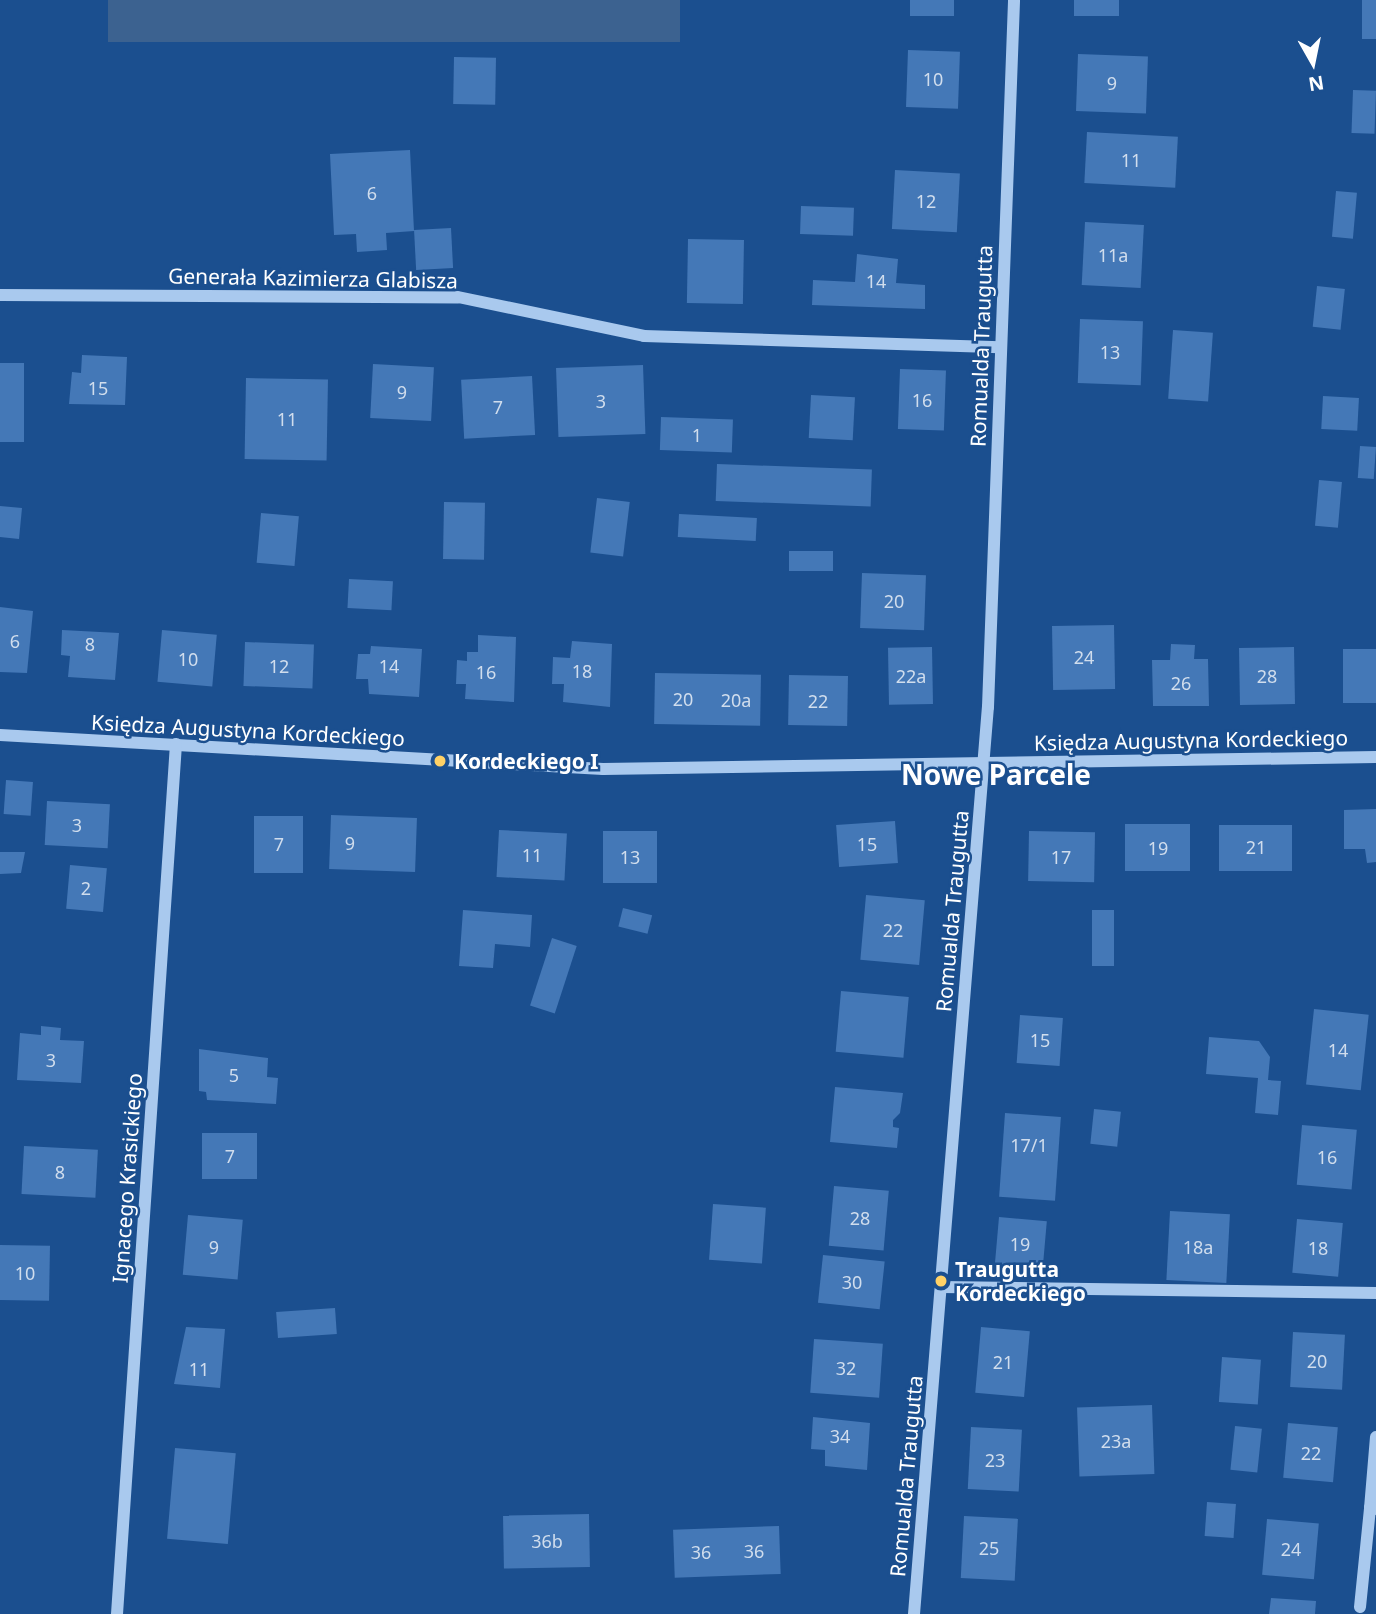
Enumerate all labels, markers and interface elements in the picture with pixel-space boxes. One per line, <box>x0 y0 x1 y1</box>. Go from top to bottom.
north arrow <box>1278 28 1348 98</box>
house number: 10 <box>923 68 943 90</box>
text: N <box>1307 70 1326 98</box>
house number: 9 <box>1107 72 1117 94</box>
house number: 11 <box>1121 149 1141 171</box>
house number: 6 <box>367 182 377 204</box>
house number: 12 <box>916 190 936 212</box>
house number: 11a <box>1098 244 1128 266</box>
street label: Romualda Traugutta <box>965 245 997 447</box>
street label: Generała Kazimierza Glabisza <box>168 263 458 293</box>
house number: 14 <box>866 270 886 292</box>
house number: 13 <box>1100 341 1120 363</box>
house number: 15 <box>88 377 108 399</box>
house number: 9 <box>397 381 407 403</box>
house number: 16 <box>912 389 932 411</box>
house number: 3 <box>596 390 606 412</box>
house number: 7 <box>493 396 503 418</box>
house number: 11 <box>277 408 297 430</box>
house number: 1 <box>692 424 702 446</box>
house number: 20 <box>884 590 904 612</box>
house number: 6 <box>10 630 20 652</box>
house number: 8 <box>85 633 95 655</box>
house number: 24 <box>1074 646 1094 668</box>
house number: 10 <box>178 648 198 670</box>
house number: 12 <box>269 655 289 677</box>
house number: 14 <box>379 655 399 677</box>
house number: 18 <box>572 660 592 682</box>
house number: 16 <box>476 661 496 683</box>
house number: 22a <box>896 665 926 687</box>
house number: 28 <box>1257 665 1277 687</box>
house number: 26 <box>1171 672 1191 694</box>
house number: 20 <box>673 688 693 710</box>
house number: 20a <box>721 689 751 711</box>
house number: 22 <box>808 690 828 712</box>
street label: Księdza Augustyna Kordeckiego <box>91 709 405 751</box>
street label: Księdza Augustyna Kordeckiego <box>1034 725 1348 755</box>
place label: Kordeckiego I <box>454 748 599 774</box>
marker: Kordeckiego I <box>432 753 448 769</box>
district label: Nowe Parcele <box>901 757 1091 791</box>
street label: Romualda Traugutta <box>931 809 973 1013</box>
house number: 3 <box>72 814 82 836</box>
house number: 9 <box>345 832 355 854</box>
house number: 7 <box>274 833 284 855</box>
house number: 15 <box>857 833 877 855</box>
house number: 21 <box>1246 836 1266 858</box>
house number: 19 <box>1148 837 1168 859</box>
house number: 11 <box>522 844 542 866</box>
house number: 13 <box>620 846 640 868</box>
house number: 17 <box>1051 846 1071 868</box>
house number: 2 <box>81 877 91 899</box>
house number: 22 <box>883 919 903 941</box>
house number: 15 <box>1030 1029 1050 1051</box>
house number: 14 <box>1328 1039 1348 1061</box>
house number: 3 <box>46 1049 56 1071</box>
house number: 5 <box>229 1064 239 1086</box>
street label: Ignacego Krasickiego <box>107 1072 147 1284</box>
house number: 17/1 <box>1010 1134 1048 1156</box>
house number: 7 <box>225 1145 235 1167</box>
house number: 16 <box>1317 1146 1337 1168</box>
house number: 8 <box>55 1161 65 1183</box>
house number: 28 <box>850 1207 870 1229</box>
house number: 19 <box>1010 1233 1030 1255</box>
house number: 9 <box>209 1236 219 1258</box>
house number: 18a <box>1183 1236 1213 1258</box>
house number: 18 <box>1308 1237 1328 1259</box>
place label: Traugutta Kordeckiego <box>955 1256 1086 1306</box>
house number: 10 <box>15 1262 35 1284</box>
house number: 30 <box>842 1271 862 1293</box>
marker: Traugutta Kordeckiego <box>933 1273 949 1289</box>
house number: 20 <box>1307 1350 1327 1372</box>
house number: 21 <box>993 1351 1013 1373</box>
house number: 32 <box>836 1357 856 1379</box>
house number: 11 <box>189 1358 209 1380</box>
street label: Romualda Traugutta <box>885 1374 927 1578</box>
house number: 34 <box>830 1425 850 1447</box>
house number: 23a <box>1101 1430 1131 1452</box>
house number: 22 <box>1301 1442 1321 1464</box>
house number: 23 <box>985 1449 1005 1471</box>
house number: 36b <box>531 1530 563 1552</box>
house number: 25 <box>979 1537 999 1559</box>
house number: 24 <box>1281 1538 1301 1560</box>
house number: 36 <box>744 1540 764 1562</box>
house number: 36 <box>691 1541 711 1563</box>

